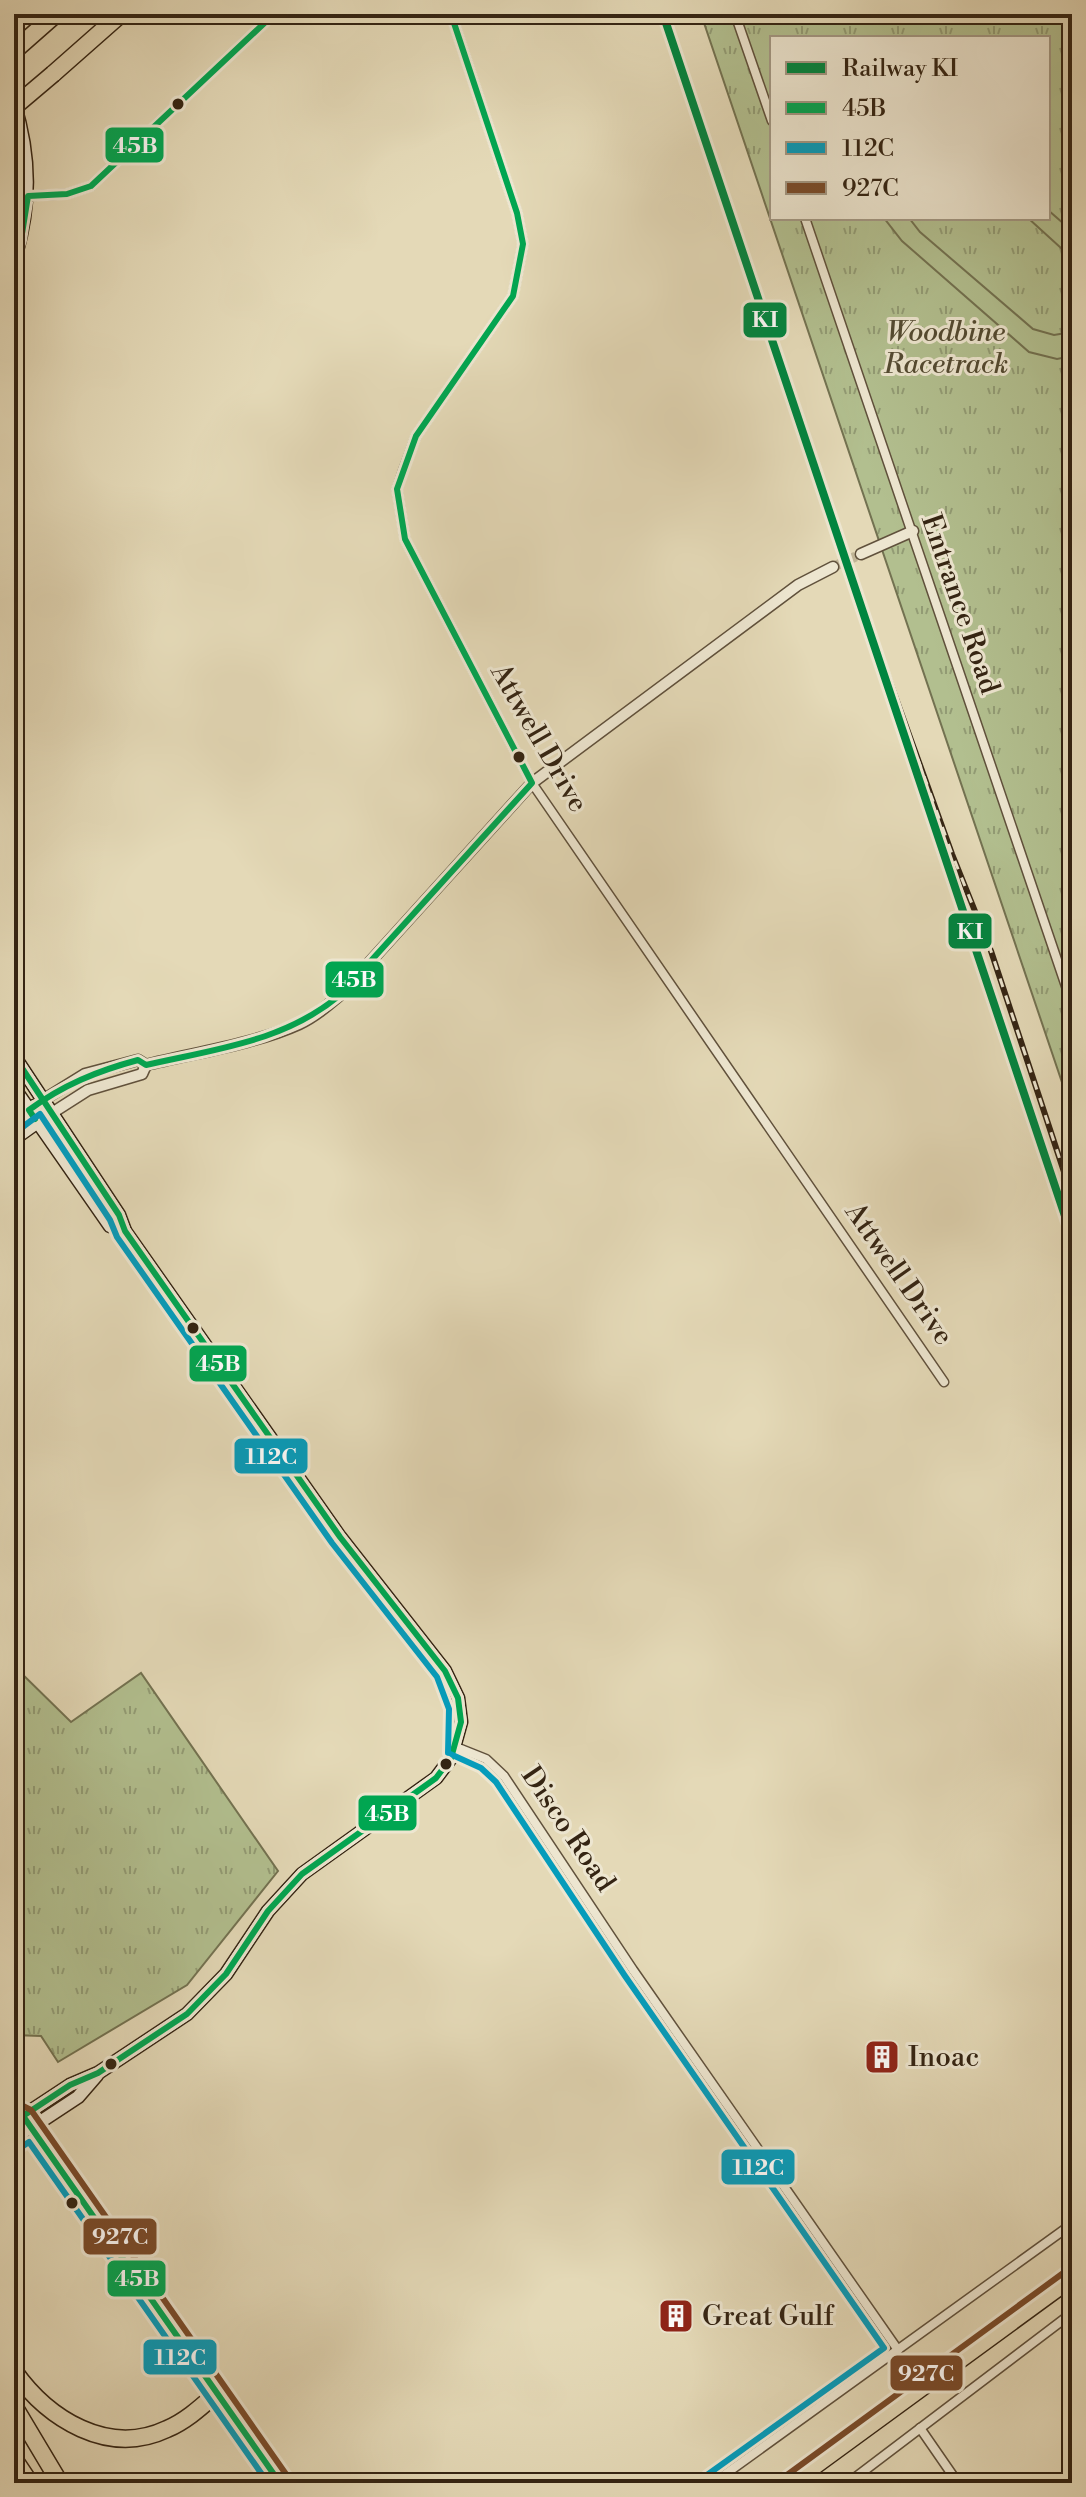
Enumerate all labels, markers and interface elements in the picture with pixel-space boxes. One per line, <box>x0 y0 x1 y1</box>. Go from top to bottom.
legend <box>770 36 1050 220</box>
text: Railway KI <box>842 54 958 84</box>
text: 45B <box>842 94 886 124</box>
unlabelled marker <box>170 96 186 112</box>
line badge: 45B <box>104 126 165 164</box>
text: 45B <box>113 133 157 160</box>
text: 112C <box>842 134 894 164</box>
text: 927C <box>842 174 899 204</box>
line badge: KI <box>742 301 788 339</box>
text: KI <box>752 307 779 334</box>
park label: Woodbine Racetrack <box>883 315 1008 382</box>
street label: Entrance Road <box>913 510 1007 699</box>
street label: Attwell Drive <box>482 657 596 819</box>
unlabelled marker <box>511 749 527 765</box>
line badge: KI <box>947 912 993 950</box>
text: KI <box>957 919 984 946</box>
line badge: 45B <box>324 960 385 999</box>
text: 45B <box>332 967 376 994</box>
street label: Attwell Drive <box>837 1195 961 1352</box>
unlabelled marker <box>185 1320 201 1336</box>
line badge: 45B <box>188 1344 248 1383</box>
text: 45B <box>196 1351 240 1378</box>
line badge: 112C <box>233 1437 309 1475</box>
text: 112C <box>245 1444 297 1471</box>
unlabelled marker <box>438 1756 454 1772</box>
street label: Disco Road <box>513 1760 623 1898</box>
line badge: 45B <box>357 1794 418 1832</box>
text: 45B <box>365 1801 409 1828</box>
building icon: Inoac <box>863 2038 901 2076</box>
place label: Inoac <box>908 2040 979 2075</box>
unlabelled marker <box>103 2056 119 2072</box>
line badge: 112C <box>720 2148 796 2186</box>
text: 112C <box>732 2155 784 2182</box>
unlabelled marker <box>64 2195 80 2211</box>
line badge: 927C <box>82 2217 158 2256</box>
text: 927C <box>92 2224 148 2251</box>
line badge: 45B <box>106 2259 167 2298</box>
text: 45B <box>115 2266 159 2293</box>
building icon: Great Gulf <box>657 2297 695 2335</box>
place label: Great Gulf <box>702 2299 835 2334</box>
line badge: 112C <box>142 2338 218 2376</box>
text: 112C <box>154 2345 206 2372</box>
line badge: 927C <box>889 2354 964 2392</box>
text: 927C <box>898 2361 954 2388</box>

